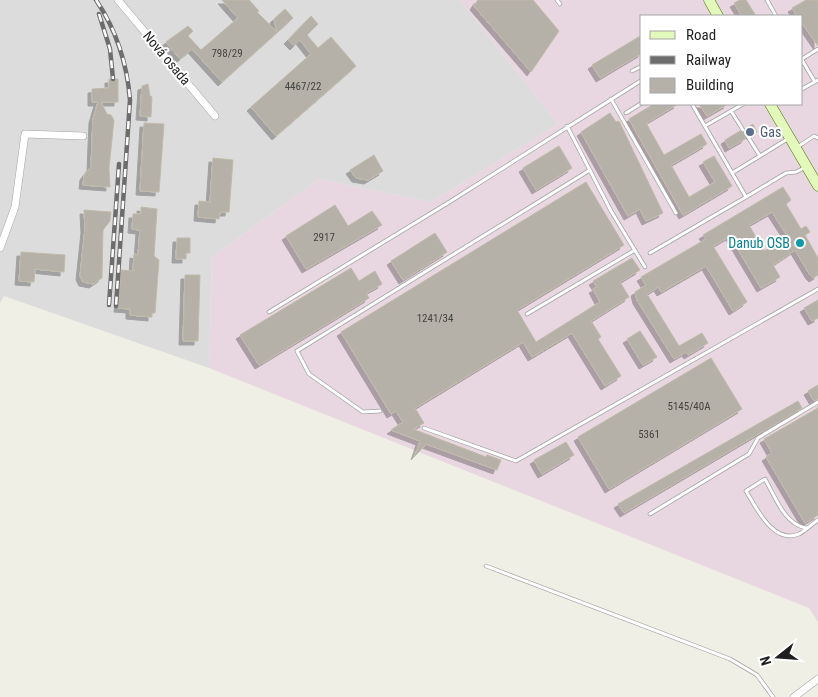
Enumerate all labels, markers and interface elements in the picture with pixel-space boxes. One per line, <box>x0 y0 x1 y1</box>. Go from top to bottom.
legend <box>640 15 803 105</box>
text: Road <box>686 26 716 44</box>
street label: Nová osada <box>140 28 194 88</box>
house number: 798/29 <box>211 47 243 60</box>
text: Railway <box>686 51 731 69</box>
text: Building <box>686 76 734 94</box>
house number: 4467/22 <box>285 80 321 93</box>
place label: Gas <box>760 124 781 140</box>
marker: Gas <box>744 126 756 138</box>
house number: 2917 <box>313 231 335 244</box>
place label: Danub OSB <box>728 235 790 251</box>
marker: Danub OSB <box>794 237 806 249</box>
house number: 1241/34 <box>417 312 454 325</box>
house number: 5145/40A <box>667 400 711 413</box>
house number: 5361 <box>638 428 660 441</box>
north arrow <box>753 632 803 682</box>
text: N <box>757 654 774 667</box>

